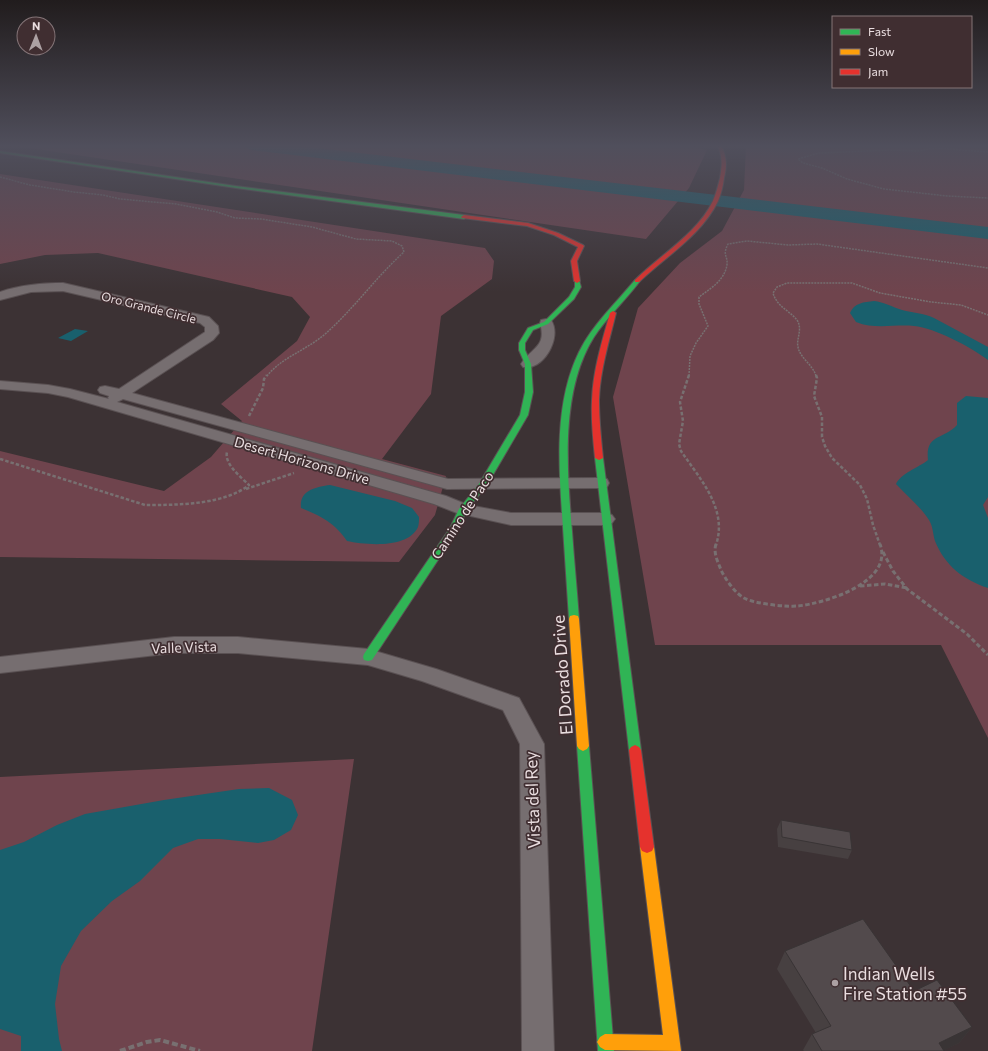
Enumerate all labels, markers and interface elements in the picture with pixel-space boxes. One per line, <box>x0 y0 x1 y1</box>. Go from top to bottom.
north arrow <box>16 16 56 56</box>
legend <box>832 16 972 88</box>
text: N <box>32 19 40 32</box>
text: Fast <box>868 24 891 38</box>
text: Slow <box>868 44 895 58</box>
text: Jam <box>868 64 888 79</box>
street label: Oro Grande Circle <box>100 288 198 326</box>
street label: Desert Horizons Drive <box>233 433 371 487</box>
street label: Camino de Paco <box>427 468 497 562</box>
street label: El Dorado Drive <box>547 614 577 736</box>
street label: Valle Vista <box>151 637 217 657</box>
street label: Vista del Rey <box>520 751 544 849</box>
place label: Indian Wells Fire Station #55 <box>843 963 967 1004</box>
marker: Indian Wells Fire Station #55 <box>830 978 840 988</box>

